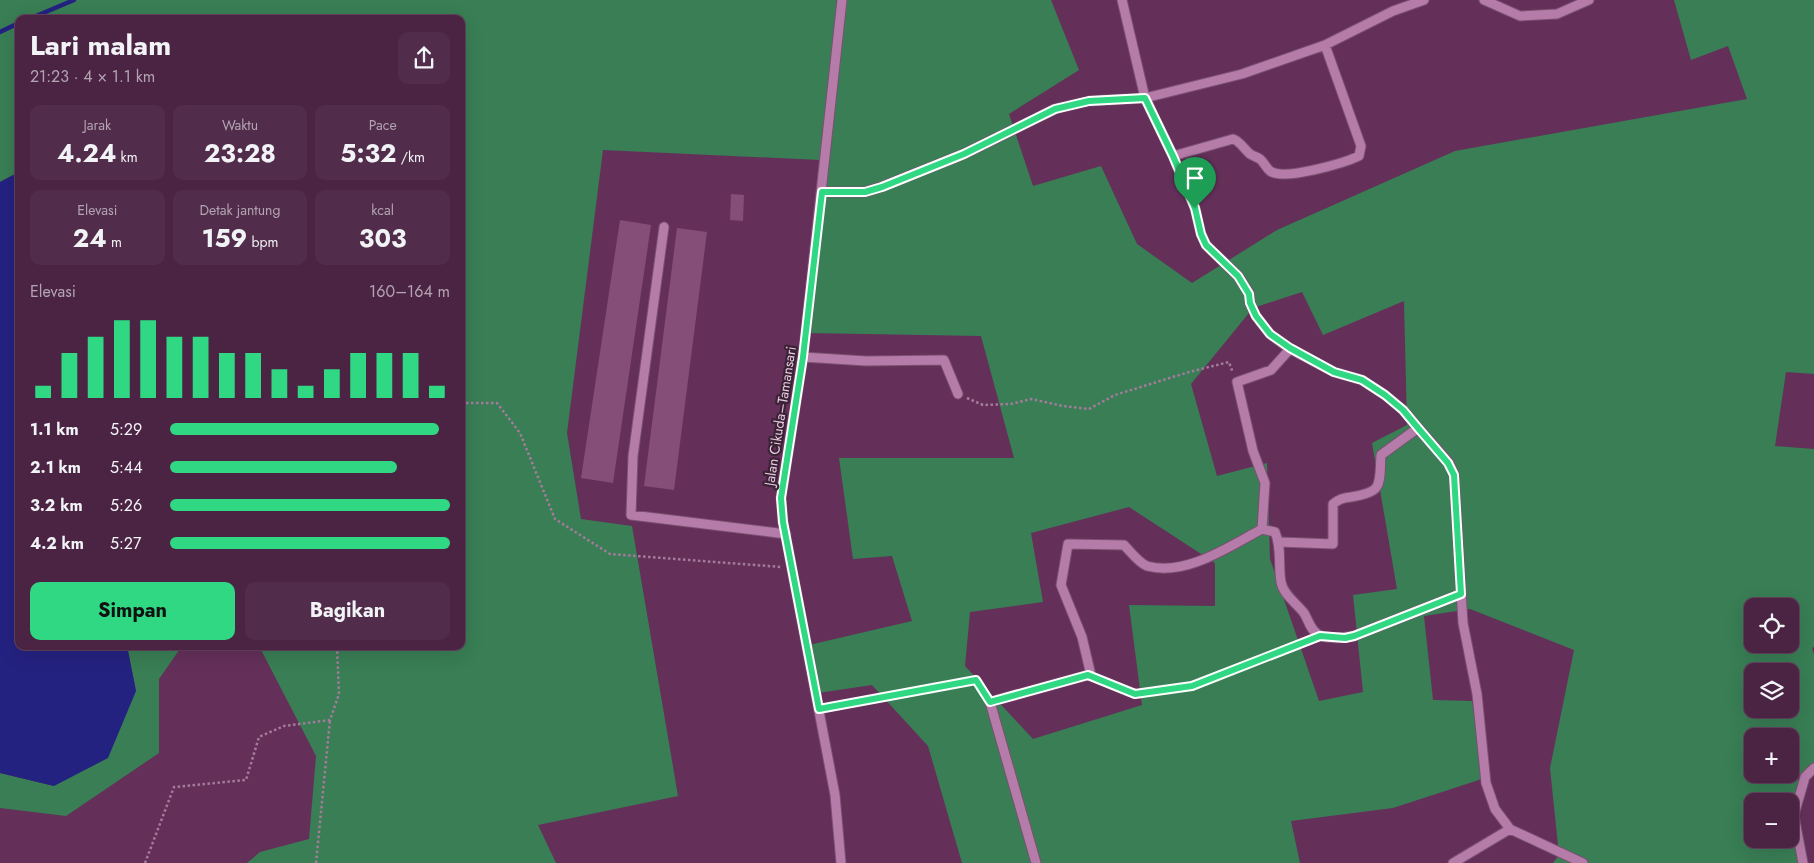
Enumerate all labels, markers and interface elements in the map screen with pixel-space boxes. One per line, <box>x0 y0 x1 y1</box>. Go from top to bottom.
text: Lari malam <box>30 25 171 66</box>
button: share <box>398 32 450 84</box>
text: 21:23 · 4 × 1.1 km <box>30 65 155 88</box>
text: Jarak <box>83 115 111 135</box>
text: Waktu <box>222 115 258 135</box>
text: Pace <box>369 115 397 135</box>
text: 4.24 <box>57 135 116 171</box>
text: 23:28 <box>204 135 276 171</box>
text: 5:32 <box>340 135 396 171</box>
text: km <box>116 147 138 167</box>
text: /km <box>396 147 425 167</box>
pin <box>1174 157 1216 208</box>
icon: arrive <box>1181 164 1209 192</box>
text: Elevasi <box>77 200 117 220</box>
text: Detak jantung <box>200 200 280 220</box>
text: kcal <box>371 200 394 220</box>
text: 24 <box>73 220 107 256</box>
text: 159 <box>202 220 247 256</box>
text: 303 <box>359 220 406 256</box>
text: m <box>107 232 122 252</box>
text: bpm <box>247 232 278 252</box>
text: Elevasi <box>30 280 76 303</box>
text: 160–164 m <box>369 280 450 303</box>
street label: Jalan Cikuda–Tamansari <box>759 345 801 489</box>
text: 1.1 km <box>30 418 79 441</box>
text: 5:29 <box>110 418 142 441</box>
text: 2.1 km <box>30 456 81 479</box>
text: 5:44 <box>110 456 142 479</box>
text: 3.2 km <box>30 494 83 517</box>
text: 5:26 <box>110 494 142 517</box>
text: 4.2 km <box>30 532 84 555</box>
text: 5:27 <box>110 532 141 555</box>
button: Simpan <box>30 582 235 640</box>
button: Bagikan <box>245 582 450 640</box>
map controls <box>1744 598 1799 848</box>
button: locate <box>1744 598 1799 653</box>
button: layers <box>1744 663 1799 718</box>
button: + <box>1744 728 1799 783</box>
button: − <box>1744 793 1799 848</box>

